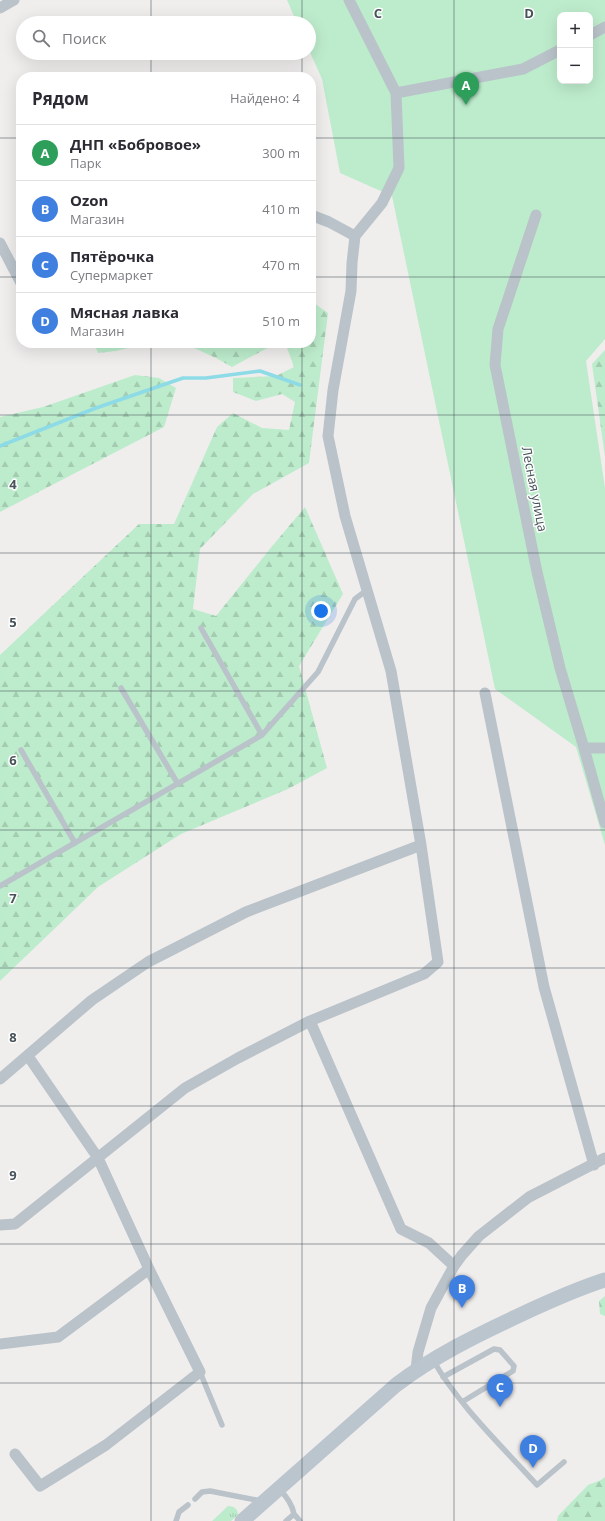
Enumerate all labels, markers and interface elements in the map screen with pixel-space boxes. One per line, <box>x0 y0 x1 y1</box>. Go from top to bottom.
text: C <box>374 4 382 22</box>
text: D <box>524 4 534 22</box>
map controls <box>557 12 593 84</box>
button: + <box>557 12 593 48</box>
search box <box>16 16 316 60</box>
icon: search <box>30 27 52 49</box>
text: Поиск <box>62 28 106 48</box>
button: − <box>557 48 593 84</box>
pin: A <box>453 72 479 105</box>
text: Рядом <box>32 87 89 110</box>
text: Найдено: 4 <box>230 89 300 107</box>
text: ДНП «Бобровое» <box>70 134 201 154</box>
text: A <box>41 144 49 162</box>
text: 300 m <box>262 144 300 162</box>
text: Парк <box>70 154 101 172</box>
text: Ozon <box>70 190 108 210</box>
text: B <box>41 200 49 218</box>
text: 410 m <box>262 200 300 218</box>
text: Магазин <box>70 210 125 228</box>
text: Пятёрочка <box>70 246 154 266</box>
text: C <box>41 256 49 274</box>
text: 470 m <box>262 256 300 274</box>
text: Супермаркет <box>70 266 153 284</box>
text: Мясная лавка <box>70 302 179 322</box>
text: D <box>40 312 50 330</box>
text: 510 m <box>262 312 300 330</box>
text: Магазин <box>70 322 125 340</box>
street label: Лесная улица <box>518 445 552 533</box>
text: 4 <box>9 475 17 493</box>
your location <box>311 601 331 621</box>
text: 5 <box>9 613 17 631</box>
text: 6 <box>9 751 17 769</box>
text: 7 <box>9 889 17 907</box>
text: 8 <box>9 1028 17 1046</box>
text: 9 <box>9 1166 17 1184</box>
pin: B <box>449 1275 475 1308</box>
pin: C <box>487 1374 513 1407</box>
pin: D <box>520 1435 546 1468</box>

